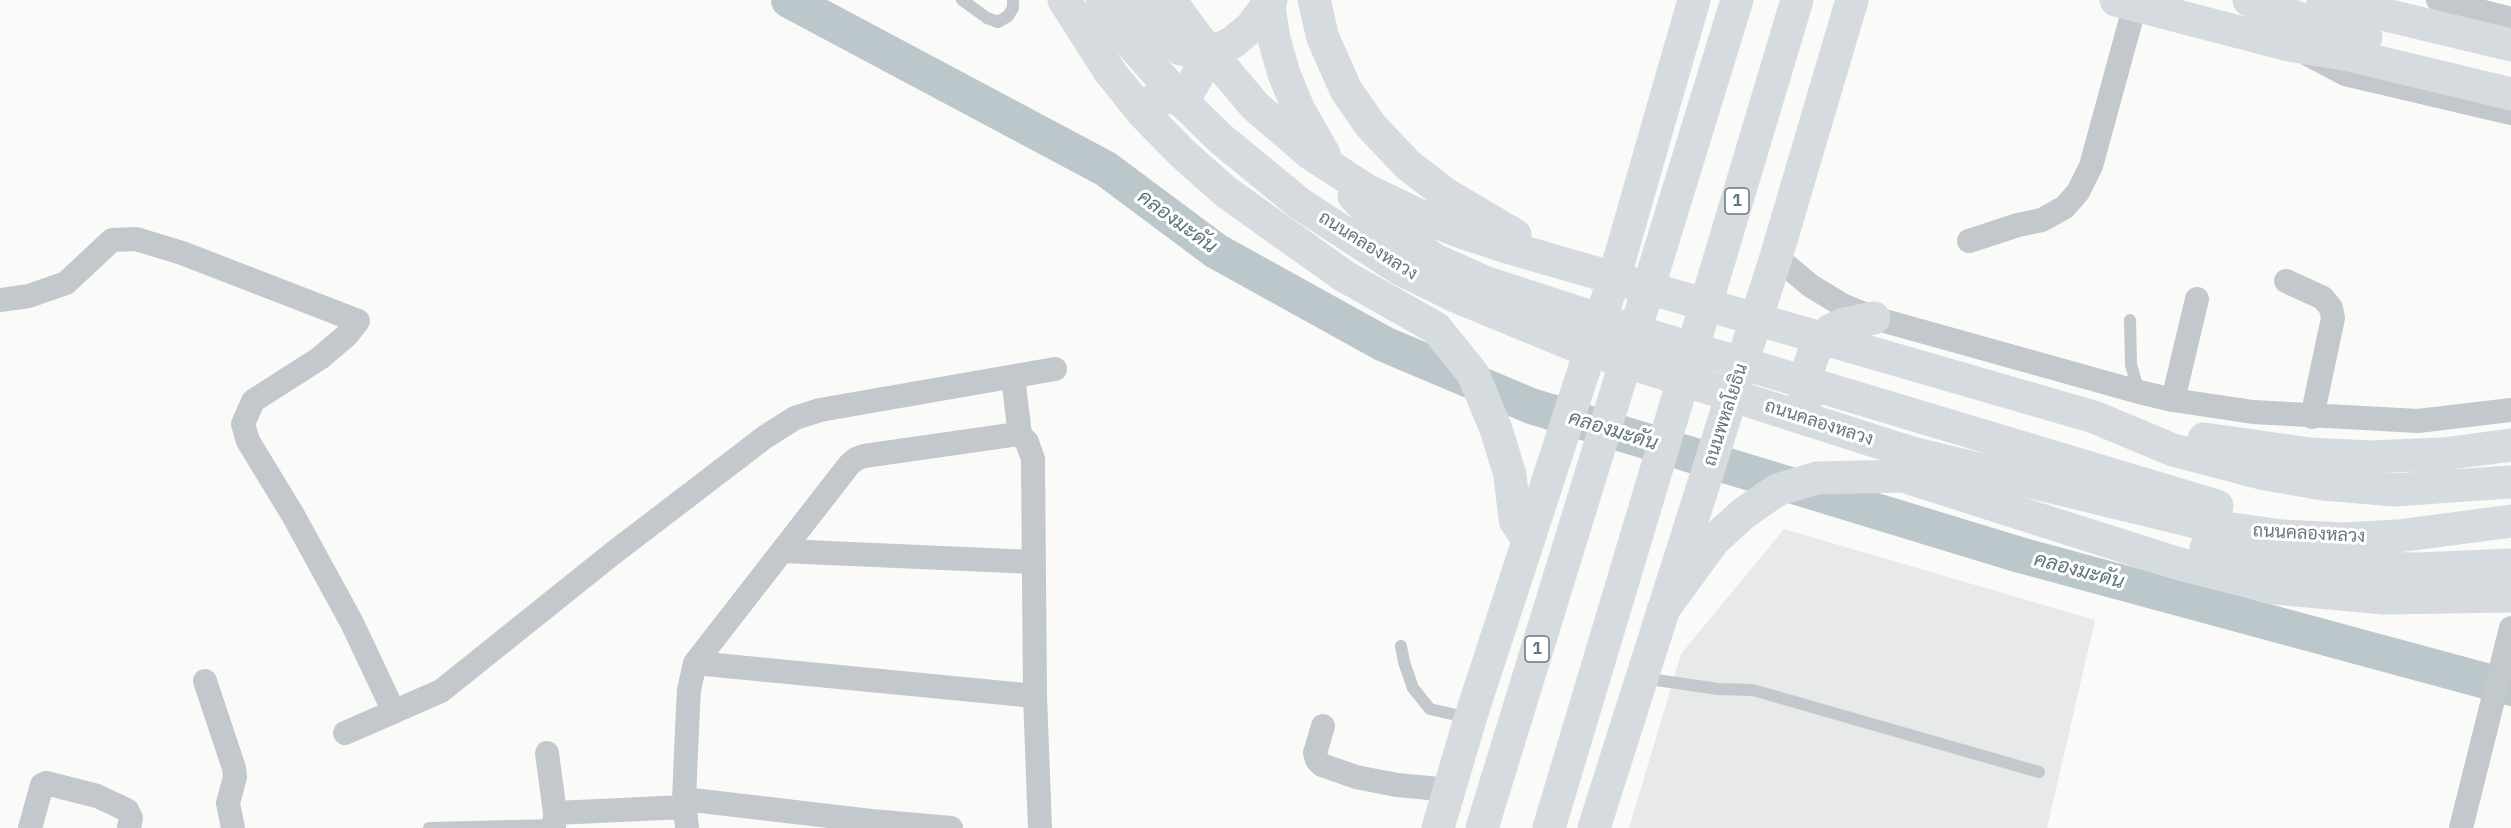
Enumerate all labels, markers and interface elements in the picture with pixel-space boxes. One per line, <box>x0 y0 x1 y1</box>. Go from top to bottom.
water label: คลองมะดัน <box>1133 185 1221 259</box>
road number: 1 <box>1725 188 1749 214</box>
street label: ถนนคลองหลวง <box>1314 207 1422 285</box>
street label: ถนนพหลโยธิน <box>1699 361 1753 469</box>
street label: ถนนคลองหลวง <box>1762 395 1876 451</box>
water label: คลองมะดัน <box>1565 406 1661 456</box>
street label: ถนนคลองหลวง <box>2252 520 2366 548</box>
water label: คลองมะดัน <box>2031 548 2127 594</box>
road number: 1 <box>1525 636 1549 662</box>

